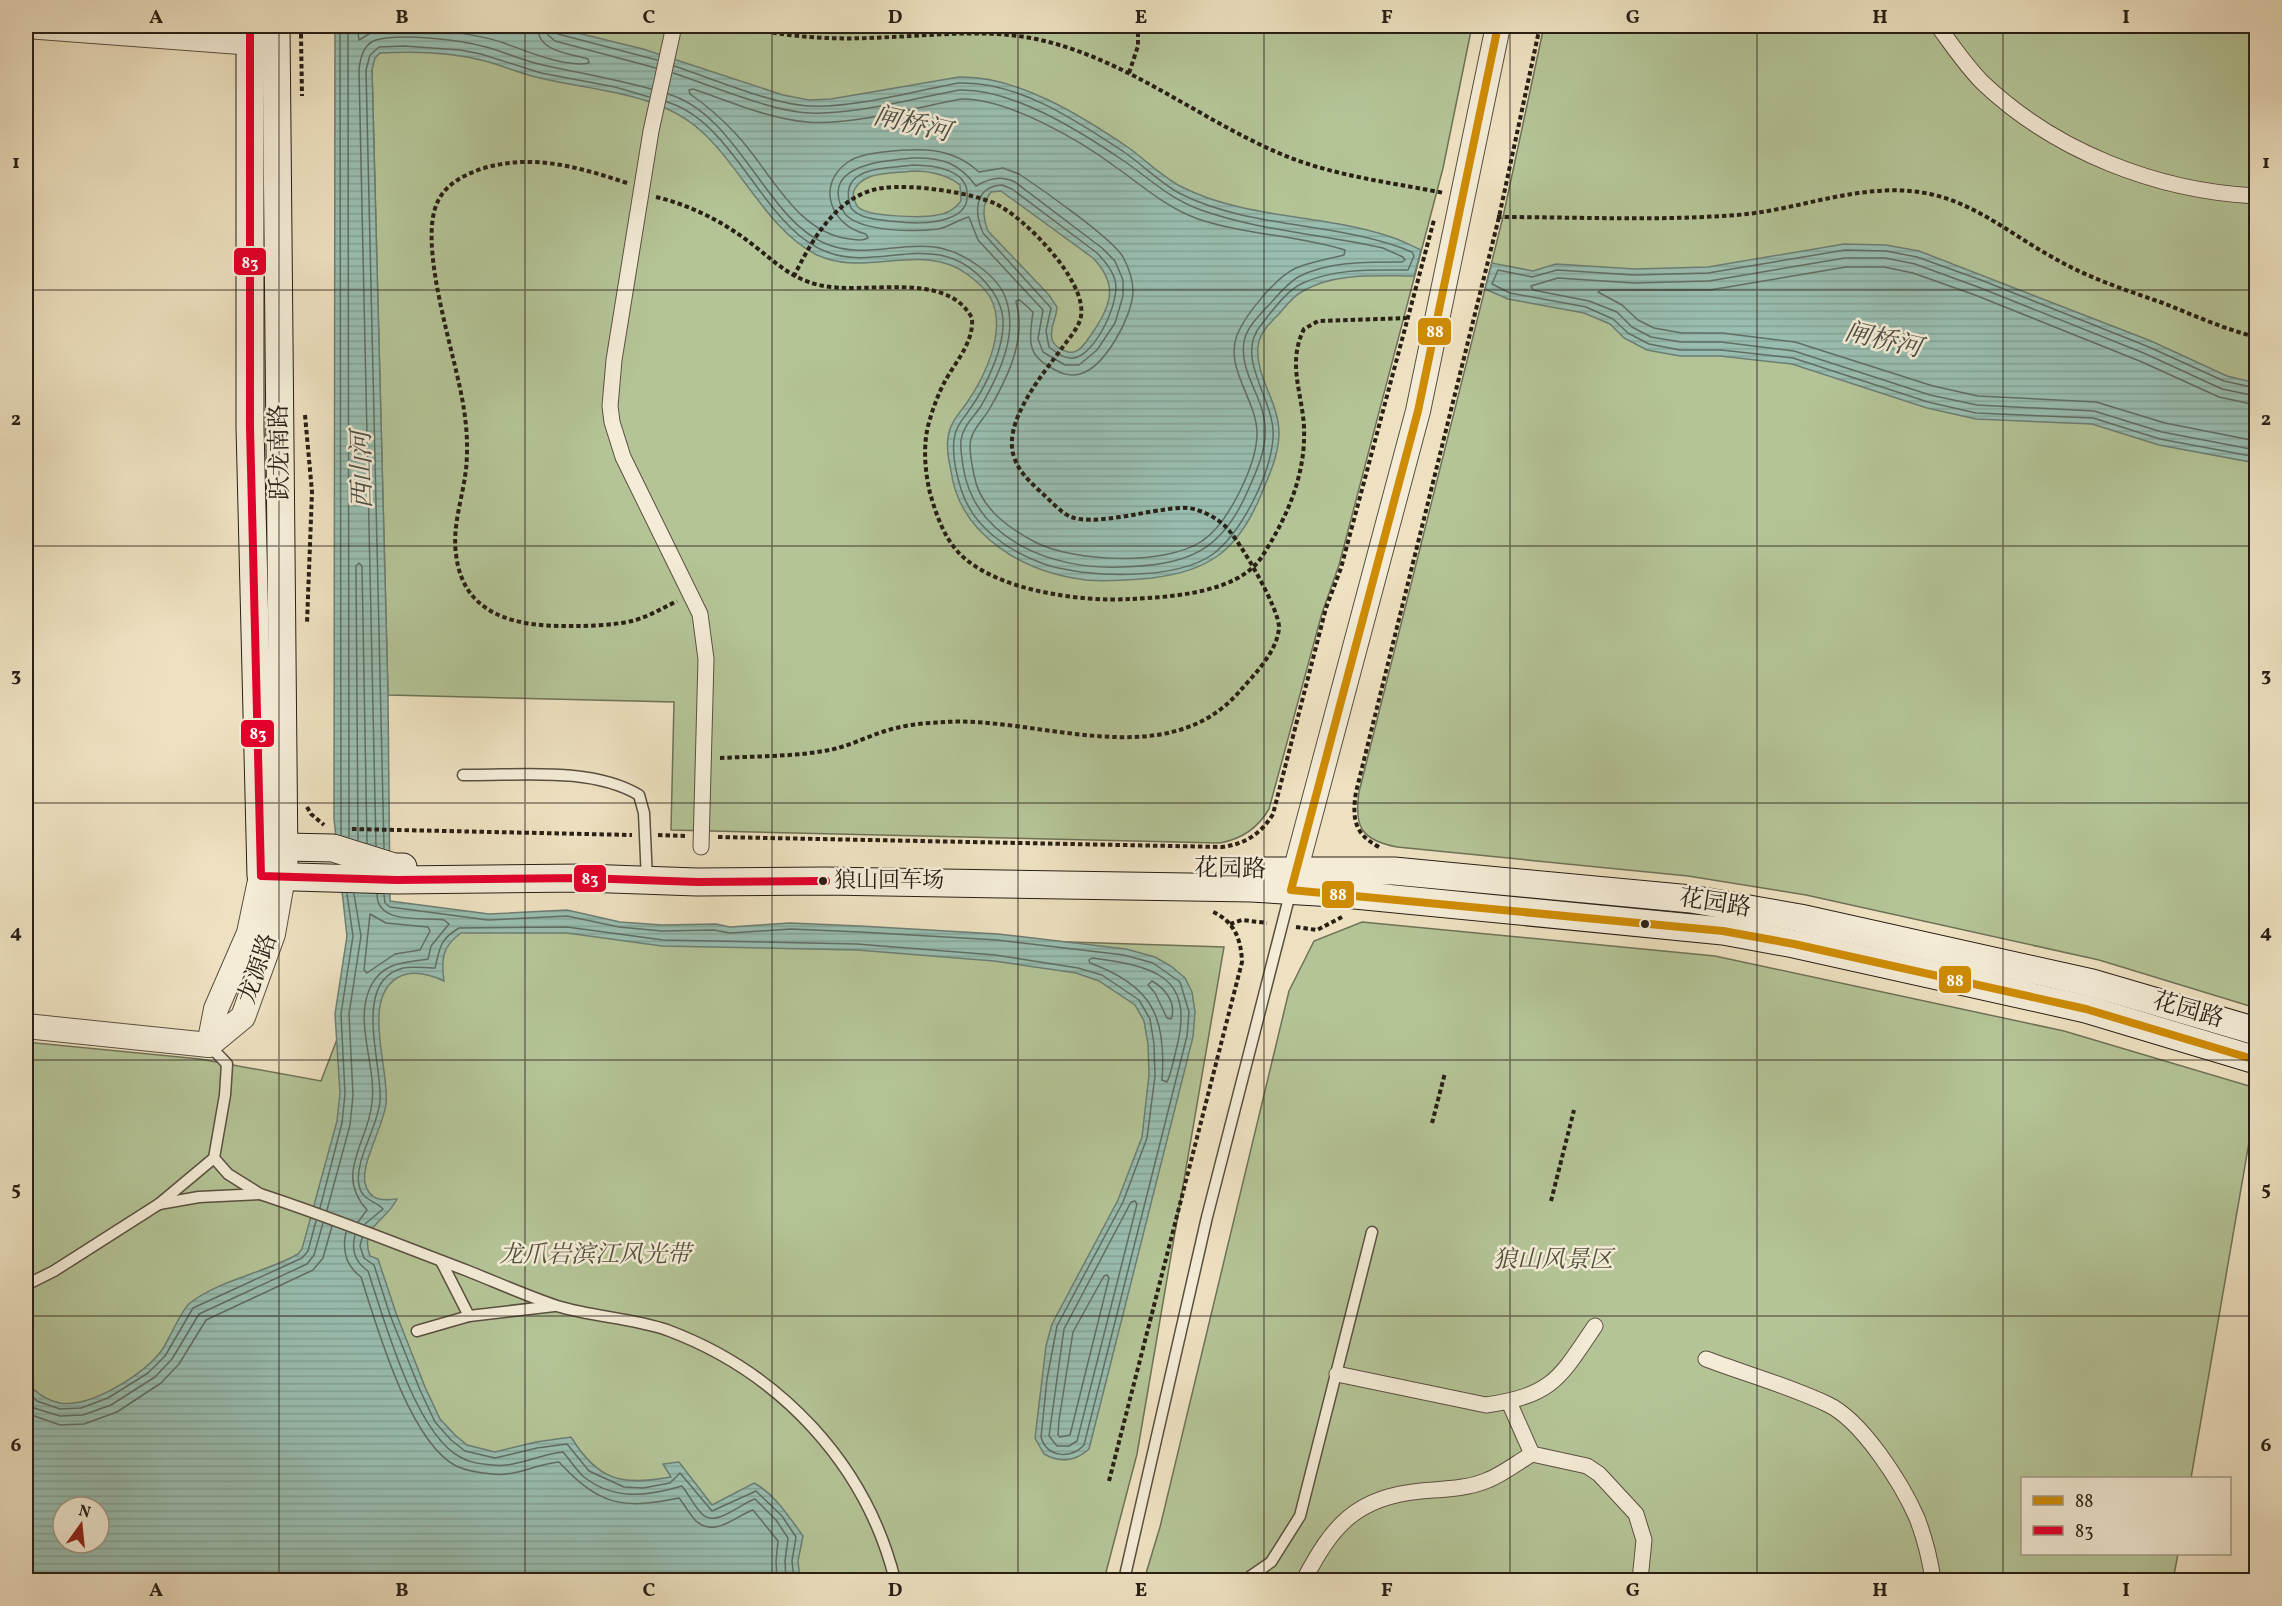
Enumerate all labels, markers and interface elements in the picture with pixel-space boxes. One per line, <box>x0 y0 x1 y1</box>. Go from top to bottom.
text: A <box>149 4 163 32</box>
text: B <box>395 4 409 32</box>
text: C <box>643 4 656 32</box>
text: D <box>888 4 902 32</box>
text: E <box>1135 4 1147 32</box>
text: F <box>1381 4 1393 32</box>
text: G <box>1626 4 1640 32</box>
text: H <box>1872 4 1888 32</box>
text: I <box>2122 4 2130 32</box>
water label: 闸桥河 <box>870 99 958 152</box>
text: 1 <box>12 149 20 177</box>
text: 1 <box>2262 149 2270 177</box>
line badge: 83 <box>233 247 267 276</box>
text: 83 <box>242 253 258 275</box>
water label: 闸桥河 <box>1841 315 1929 368</box>
line badge: 88 <box>1417 317 1452 346</box>
text: 88 <box>1426 322 1444 344</box>
street label: 跃龙南路 <box>263 404 299 500</box>
text: 2 <box>11 406 21 434</box>
text: 2 <box>2261 406 2271 434</box>
water label: 西山河 <box>344 427 382 509</box>
text: 3 <box>11 662 21 690</box>
text: 3 <box>2261 662 2271 690</box>
line badge: 83 <box>240 719 275 748</box>
text: 83 <box>250 724 266 746</box>
street label: 花园路 <box>1194 852 1266 888</box>
line badge: 83 <box>573 864 607 893</box>
place label: 狼山回车场 <box>834 866 944 897</box>
text: 83 <box>582 869 598 891</box>
marker: 狼山回车场 <box>817 875 829 887</box>
line badge: 88 <box>1321 880 1355 909</box>
street label: 花园路 <box>1677 882 1753 926</box>
text: 88 <box>1329 885 1347 907</box>
unlabelled marker <box>1639 918 1651 930</box>
text: 4 <box>10 919 22 947</box>
text: 4 <box>2260 919 2272 947</box>
street label: 龙源路 <box>231 929 287 1009</box>
line badge: 88 <box>1938 965 1972 994</box>
text: 88 <box>1946 971 1964 993</box>
street label: 花园路 <box>2149 985 2227 1037</box>
text: 5 <box>11 1176 21 1204</box>
text: 5 <box>2261 1176 2271 1204</box>
park label: 龙爪岩滨江风光带 <box>499 1239 695 1273</box>
park label: 狼山风景区 <box>1493 1244 1616 1278</box>
text: 6 <box>11 1432 22 1460</box>
text: 6 <box>2261 1432 2272 1460</box>
legend <box>2021 1477 2231 1555</box>
text: 88 <box>2075 1490 2093 1515</box>
north arrow <box>51 1495 111 1555</box>
text: N <box>76 1500 93 1525</box>
text: 83 <box>2075 1520 2093 1545</box>
text: A <box>149 1577 163 1605</box>
text: B <box>395 1577 409 1605</box>
text: C <box>643 1577 656 1605</box>
text: D <box>888 1577 902 1605</box>
text: E <box>1135 1577 1147 1605</box>
text: F <box>1381 1577 1393 1605</box>
text: G <box>1626 1577 1640 1605</box>
text: H <box>1872 1577 1888 1605</box>
text: I <box>2122 1577 2130 1605</box>

